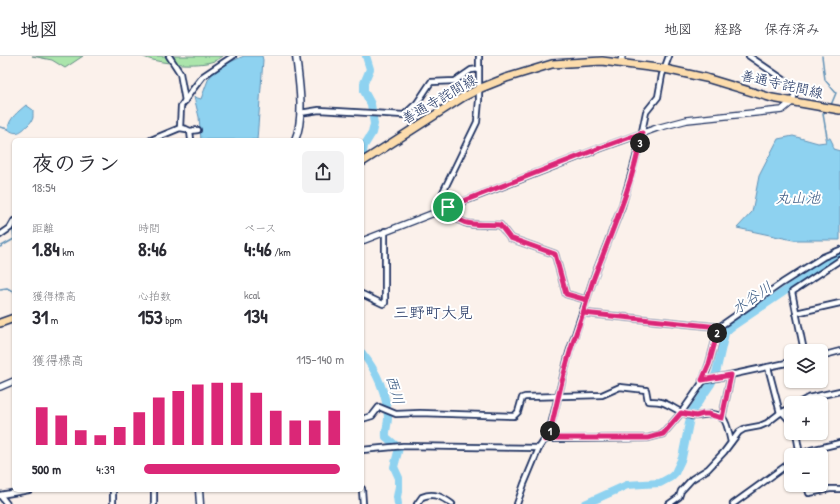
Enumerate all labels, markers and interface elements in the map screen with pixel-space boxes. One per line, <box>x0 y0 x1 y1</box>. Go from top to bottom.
text: 地図 <box>20 16 58 42</box>
text: 地図 <box>664 19 692 38</box>
text: 経路 <box>714 19 742 38</box>
text: 保存済み <box>764 19 820 38</box>
street label: 善通寺詫間線 <box>739 65 825 102</box>
street label: 善通寺詫間線 <box>398 69 480 128</box>
pin: 3 <box>630 133 650 153</box>
text: 3 <box>638 136 642 150</box>
text: 夜のラン <box>32 148 120 178</box>
button: share <box>302 151 344 193</box>
text: 18:54 <box>32 178 56 196</box>
water label: 丸山池 <box>775 187 821 208</box>
pin <box>431 190 465 224</box>
icon: arrive <box>437 196 459 218</box>
text: 距離 <box>32 221 54 235</box>
text: 時間 <box>138 221 160 235</box>
text: ペース <box>244 221 276 235</box>
text: 1.84 <box>32 235 60 262</box>
text: 8:46 <box>138 235 167 262</box>
text: 4:46 <box>244 235 272 262</box>
text: km <box>60 245 74 259</box>
text: /km <box>272 245 291 259</box>
water label: 水谷川 <box>727 276 776 319</box>
text: kcal <box>244 288 260 302</box>
text: 獲得標高 <box>32 289 76 303</box>
text: 心拍数 <box>138 289 171 303</box>
district label: 三野町大見 <box>393 301 473 323</box>
text: 134 <box>244 302 268 329</box>
text: 31 <box>32 303 48 330</box>
text: 153 <box>138 303 163 330</box>
text: m <box>48 313 58 327</box>
text: bpm <box>163 313 182 327</box>
pin: 2 <box>707 323 727 343</box>
text: 2 <box>714 326 720 340</box>
map controls <box>784 344 828 492</box>
button: layers <box>784 344 828 388</box>
text: 115–140 m <box>296 350 344 368</box>
text: 獲得標高 <box>32 351 84 369</box>
water label: 西川 <box>381 373 410 407</box>
button: + <box>784 396 828 440</box>
pin: 1 <box>540 421 560 441</box>
text: 1 <box>548 424 552 438</box>
button: − <box>784 448 828 492</box>
text: 500 m <box>32 460 61 478</box>
text: 4:39 <box>96 460 115 478</box>

